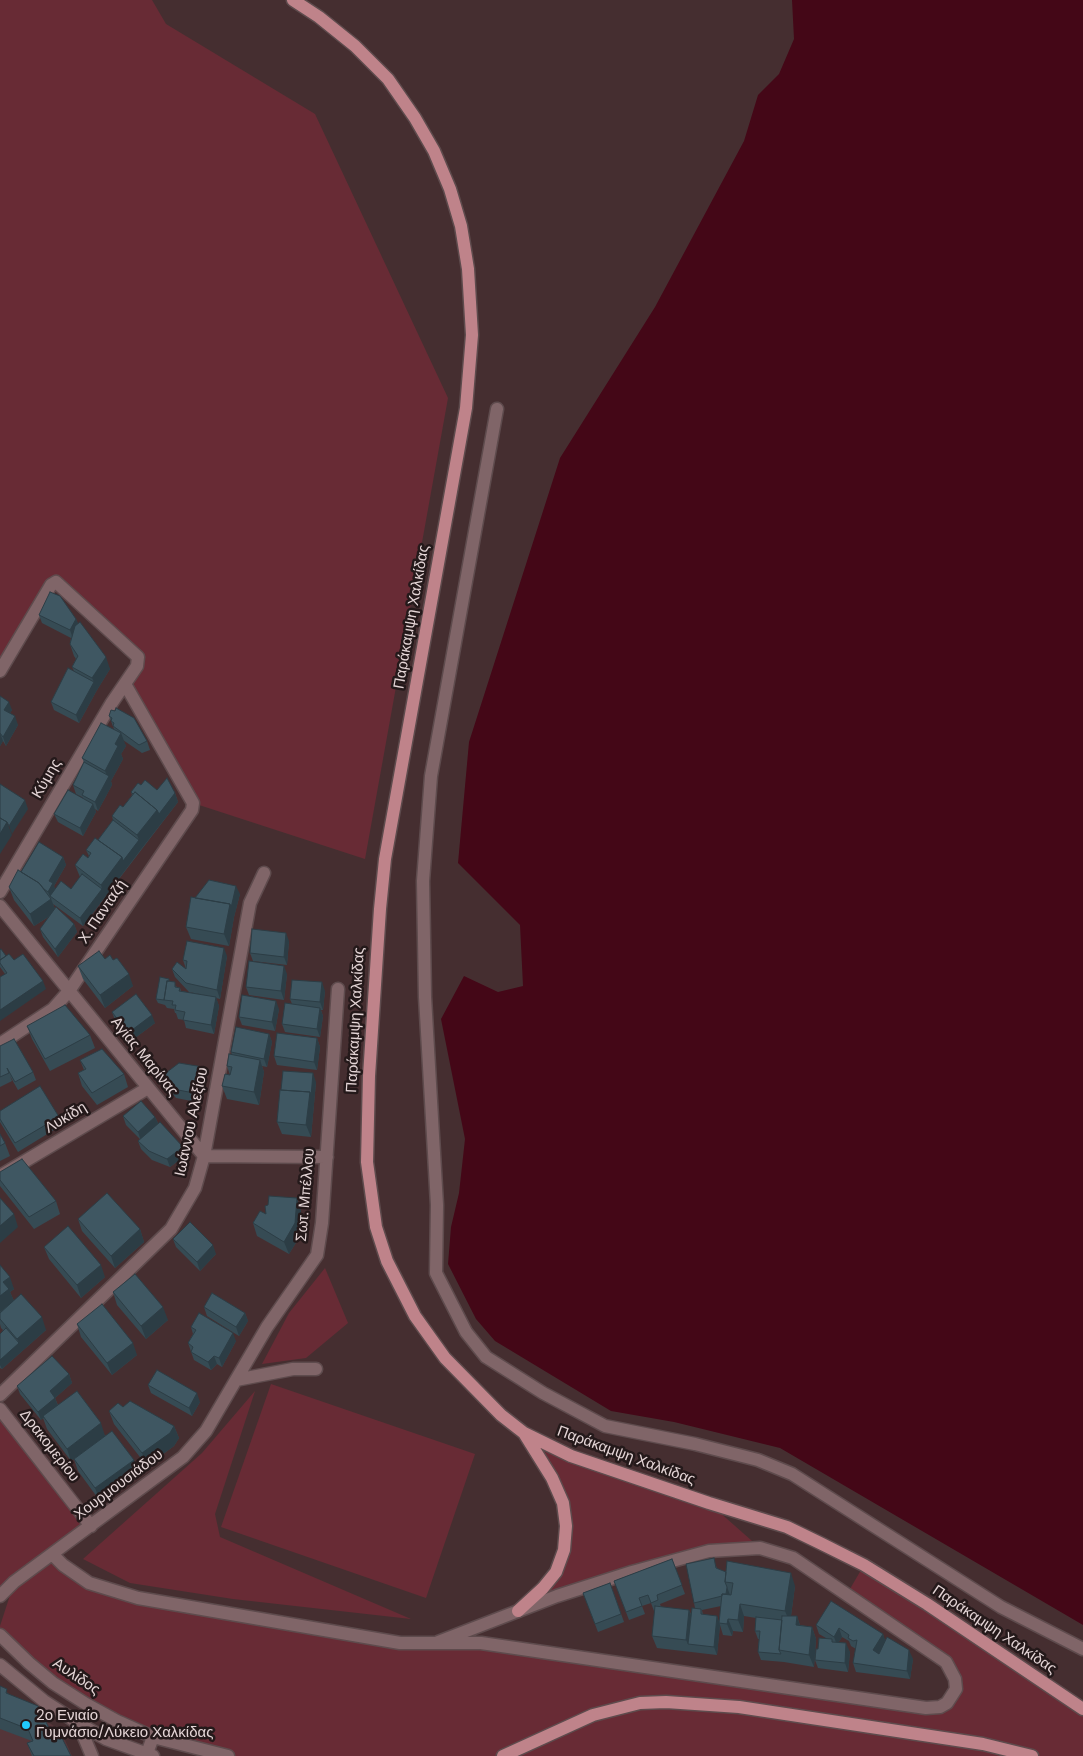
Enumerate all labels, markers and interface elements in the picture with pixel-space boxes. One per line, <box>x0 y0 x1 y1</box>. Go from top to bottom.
street label: Παράκαμψη Χαλκίδας <box>390 544 434 690</box>
street label: Κύμης <box>29 756 65 802</box>
street label: Χ. Πανταζή <box>75 877 131 947</box>
street label: Παράκαμψη Χαλκίδας <box>343 947 369 1093</box>
street label: Αγίας Μαρίνας <box>107 1014 181 1100</box>
street label: Ιωάννου Αλεξίου <box>172 1066 212 1178</box>
street label: Λυκίδη <box>42 1099 90 1137</box>
street label: Σωτ. Μπέλλου <box>293 1147 319 1243</box>
street label: Δρακομερίου <box>15 1406 83 1486</box>
street label: Παράκαμψη Χαλκίδας <box>555 1423 697 1489</box>
street label: Χουρμουσιάδου <box>71 1446 167 1524</box>
street label: Παράκαμψη Χαλκίδας <box>929 1582 1059 1678</box>
street label: Αυλίδος <box>49 1655 103 1699</box>
place label: 2ο Ενιαίο Γυμνάσιο/Λύκειο Χαλκίδας <box>36 1707 213 1742</box>
marker: 2ο Ενιαίο Γυμνάσιο/Λύκειο Χαλκίδας <box>20 1719 32 1731</box>

